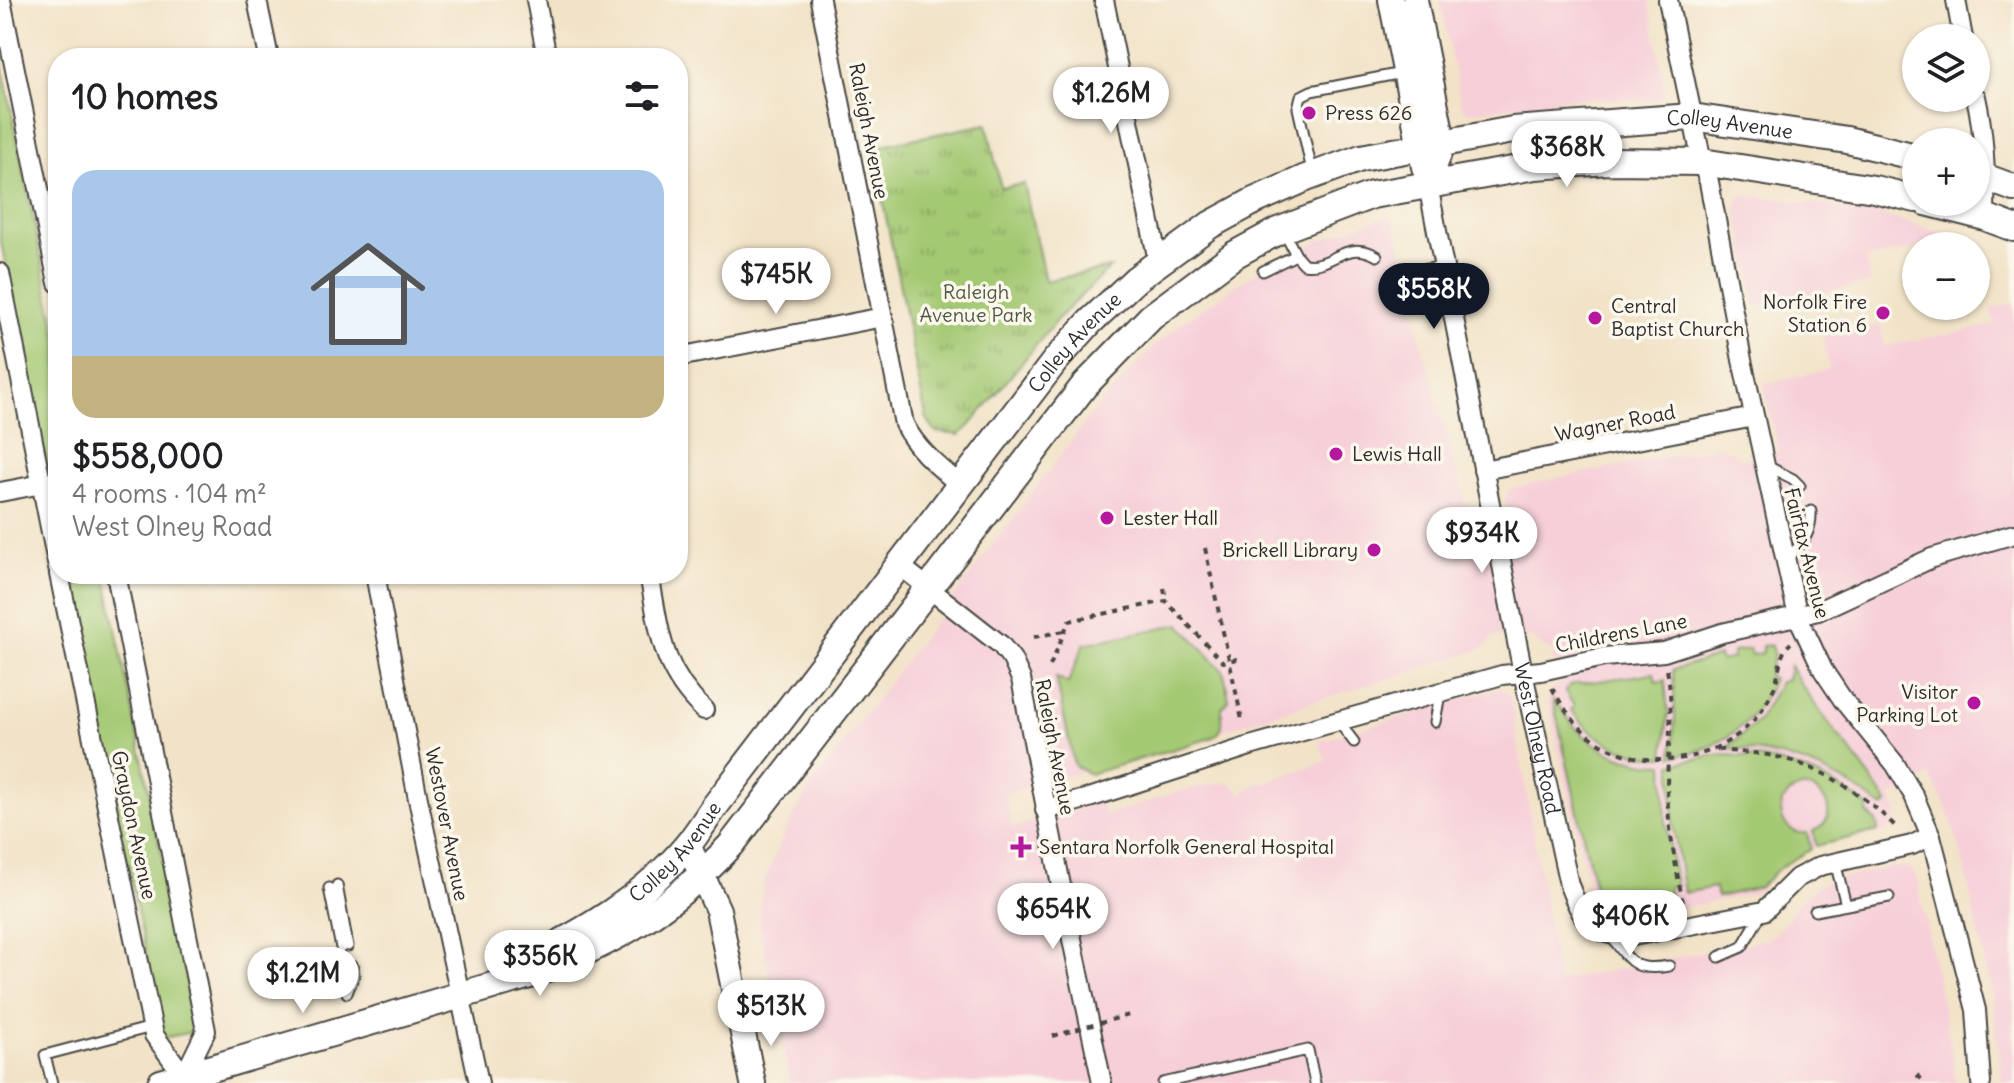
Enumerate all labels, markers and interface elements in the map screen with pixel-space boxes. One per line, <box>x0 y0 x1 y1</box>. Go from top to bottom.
map controls <box>1902 24 1990 320</box>
button: layers <box>1902 24 1990 112</box>
street label: Raleigh Avenue <box>844 61 895 201</box>
pin: $1.26M <box>1046 67 1176 135</box>
icon: filters <box>620 74 664 118</box>
text: 10 homes <box>72 75 218 118</box>
text: $1.26M <box>1071 76 1151 109</box>
place label: Press 626 <box>1325 100 1412 125</box>
marker: Press 626 <box>1300 104 1318 122</box>
street label: Colley Avenue <box>1666 104 1795 144</box>
pin: $368K <box>1511 121 1623 189</box>
button: + <box>1902 128 1990 216</box>
text: $368K <box>1529 130 1605 163</box>
icon: home <box>296 222 440 366</box>
button: − <box>1902 232 1990 320</box>
pin: $745K <box>720 248 832 316</box>
text: $745K <box>740 257 812 290</box>
pin: $558K <box>1378 263 1490 331</box>
text: $558K <box>1396 272 1472 305</box>
park label: Raleigh Avenue Park <box>919 279 1033 327</box>
street label: Colley Avenue <box>1022 287 1126 398</box>
place label: Norfolk Fire Station 6 <box>1763 289 1867 337</box>
place label: Central Baptist Church <box>1611 293 1745 341</box>
marker: Norfolk Fire Station 6 <box>1874 304 1892 322</box>
marker: Central Baptist Church <box>1586 309 1604 327</box>
street label: Wagner Road <box>1553 399 1678 446</box>
text: $558,000 <box>72 434 224 477</box>
place label: Lewis Hall <box>1352 441 1442 466</box>
marker: Lewis Hall <box>1327 445 1345 463</box>
text: 4 rooms · 104 m² <box>72 477 267 510</box>
street label: Fairfax Avenue <box>1779 485 1836 621</box>
place label: Lester Hall <box>1123 505 1218 530</box>
pin: $934K <box>1426 507 1538 575</box>
marker: Lester Hall <box>1098 509 1116 527</box>
text: West Olney Road <box>72 510 272 543</box>
text: $934K <box>1444 516 1520 549</box>
place label: Brickell Library <box>1222 537 1358 562</box>
marker: Brickell Library <box>1365 541 1383 559</box>
street label: Childrens Lane <box>1553 607 1689 658</box>
street label: West Olney Road <box>1509 660 1566 816</box>
street label: Raleigh Avenue <box>1030 677 1081 817</box>
place label: Visitor Parking Lot <box>1856 679 1958 727</box>
marker: Visitor Parking Lot <box>1965 694 1983 712</box>
street label: Westover Avenue <box>420 745 475 903</box>
street label: Graydon Avenue <box>107 748 162 902</box>
street label: Colley Avenue <box>624 797 726 907</box>
place label: Sentara Norfolk General Hospital <box>1039 834 1334 859</box>
marker: Sentara Norfolk General Hospital <box>1010 836 1032 858</box>
pin: $654K <box>997 883 1109 951</box>
pin: $406K <box>1574 890 1686 958</box>
text: $654K <box>1015 892 1091 925</box>
text: $406K <box>1591 899 1669 932</box>
pin: $356K <box>484 930 596 998</box>
text: $356K <box>502 939 578 972</box>
pin: $1.21M <box>238 947 368 1015</box>
text: $1.21M <box>265 956 341 989</box>
pin: $513K <box>715 980 827 1048</box>
text: $513K <box>736 989 806 1022</box>

